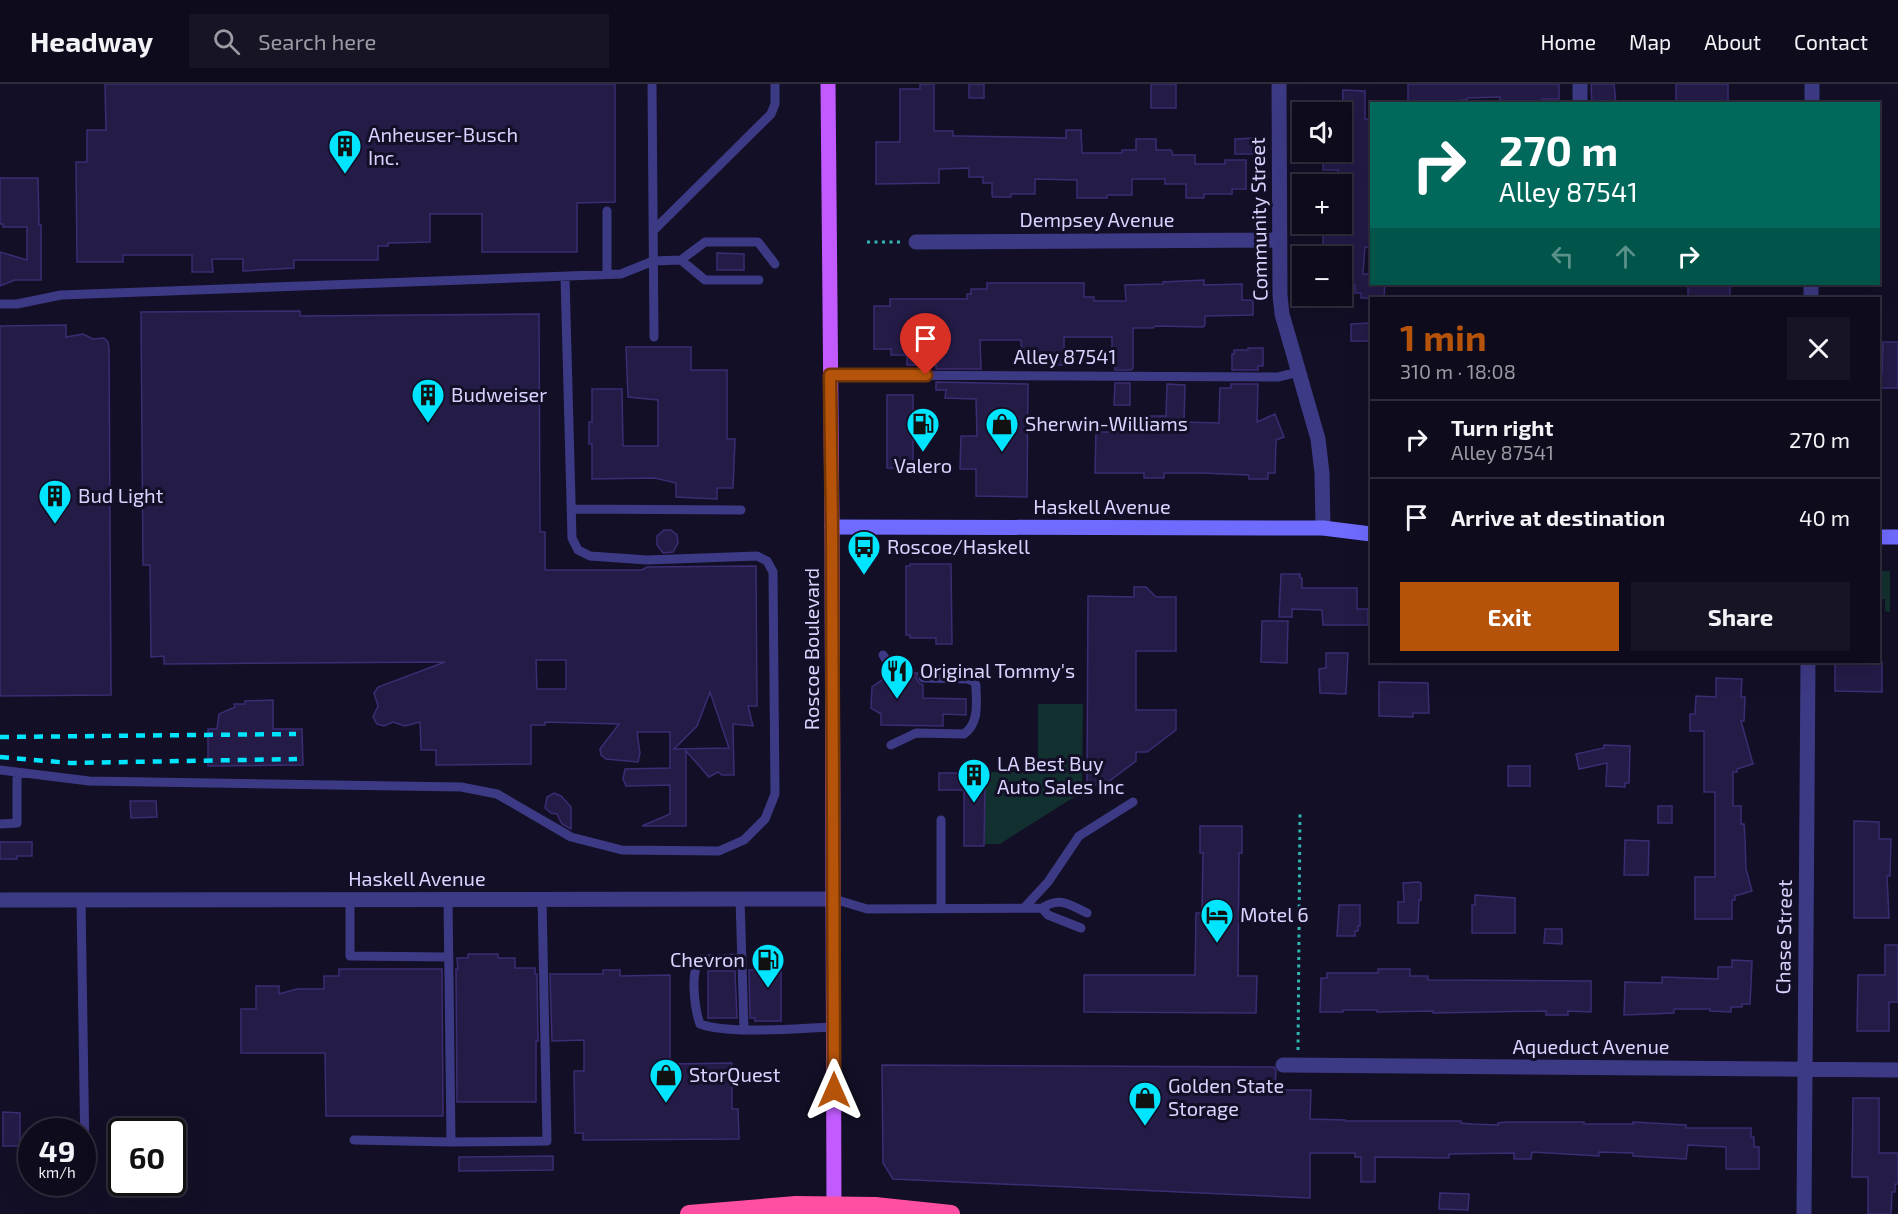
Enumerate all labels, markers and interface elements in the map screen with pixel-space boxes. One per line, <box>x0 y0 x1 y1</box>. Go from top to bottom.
search box <box>189 14 609 68</box>
text: Headway <box>30 24 153 58</box>
icon: search <box>210 25 243 58</box>
text: Search here <box>258 28 376 54</box>
text: Home <box>1540 29 1596 54</box>
text: Map <box>1629 29 1671 54</box>
text: About <box>1704 29 1761 54</box>
text: Contact <box>1794 29 1868 54</box>
map controls <box>1292 102 1352 306</box>
button: sound <box>1292 102 1352 162</box>
place label: Anheuser-Busch Inc. <box>368 122 518 169</box>
text: 270 m <box>1499 124 1618 174</box>
icon: right <box>1400 126 1478 204</box>
building icon: Anheuser-Busch Inc. <box>327 128 363 175</box>
street label: Community Street <box>1245 137 1271 301</box>
button: + <box>1292 174 1352 234</box>
text: Alley 87541 <box>1499 175 1638 207</box>
street label: Dempsey Avenue <box>1019 207 1175 231</box>
icon: left <box>1546 240 1579 273</box>
icon: ahead <box>1609 240 1642 273</box>
icon: right <box>1672 240 1705 273</box>
button: − <box>1292 246 1352 306</box>
pin <box>900 313 951 375</box>
text: 1 min <box>1400 315 1487 358</box>
button: close <box>1787 317 1850 380</box>
icon: arrive <box>909 322 942 355</box>
street label: Alley 87541 <box>1014 344 1116 368</box>
text: 310 m · 18:08 <box>1400 359 1516 383</box>
building icon: Budweiser <box>410 377 446 424</box>
place label: Budweiser <box>451 382 547 406</box>
fuel station icon: Valero <box>905 406 941 453</box>
shop icon: Sherwin-Williams <box>984 406 1020 453</box>
place label: Sherwin-Williams <box>1025 411 1188 435</box>
text: Turn right <box>1451 414 1553 440</box>
icon: right <box>1400 423 1433 456</box>
text: 270 m <box>1789 426 1850 452</box>
text: Alley 87541 <box>1451 440 1554 464</box>
place label: Valero <box>894 453 952 477</box>
building icon: Bud Light <box>37 478 73 525</box>
place label: Bud Light <box>78 483 164 507</box>
street label: Haskell Avenue <box>1033 494 1171 518</box>
icon: arrive <box>1400 501 1433 534</box>
text: Arrive at destination <box>1451 504 1665 530</box>
text: 40 m <box>1799 504 1850 530</box>
bus stop icon: Roscoe/Haskell <box>846 529 882 576</box>
place label: Roscoe/Haskell <box>887 534 1030 558</box>
street label: Roscoe Boulevard <box>799 568 823 730</box>
button: Exit <box>1400 582 1619 651</box>
button: Share <box>1631 582 1850 651</box>
restaurant icon: Original Tommy's <box>879 653 915 700</box>
place label: Original Tommy's <box>920 658 1075 682</box>
place label: LA Best Buy Auto Sales Inc <box>997 751 1125 798</box>
building icon: LA Best Buy Auto Sales Inc <box>956 757 992 804</box>
street label: Haskell Avenue <box>348 866 486 890</box>
street label: Chase Street <box>1770 879 1796 995</box>
hotel icon: Motel 6 <box>1199 897 1235 944</box>
place label: Motel 6 <box>1240 902 1309 926</box>
fuel station icon: Chevron <box>750 942 786 989</box>
place label: Chevron <box>670 947 745 971</box>
street label: Aqueduct Avenue <box>1512 1034 1670 1058</box>
shop icon: StorQuest <box>648 1057 684 1104</box>
position arrow <box>802 1058 866 1122</box>
place label: StorQuest <box>689 1062 781 1086</box>
place label: Golden State Storage <box>1168 1073 1284 1120</box>
shop icon: Golden State Storage <box>1127 1080 1163 1127</box>
speed limit sign: 60 <box>108 1118 186 1196</box>
text: 49 <box>39 1132 75 1168</box>
text: km/h <box>38 1163 76 1181</box>

